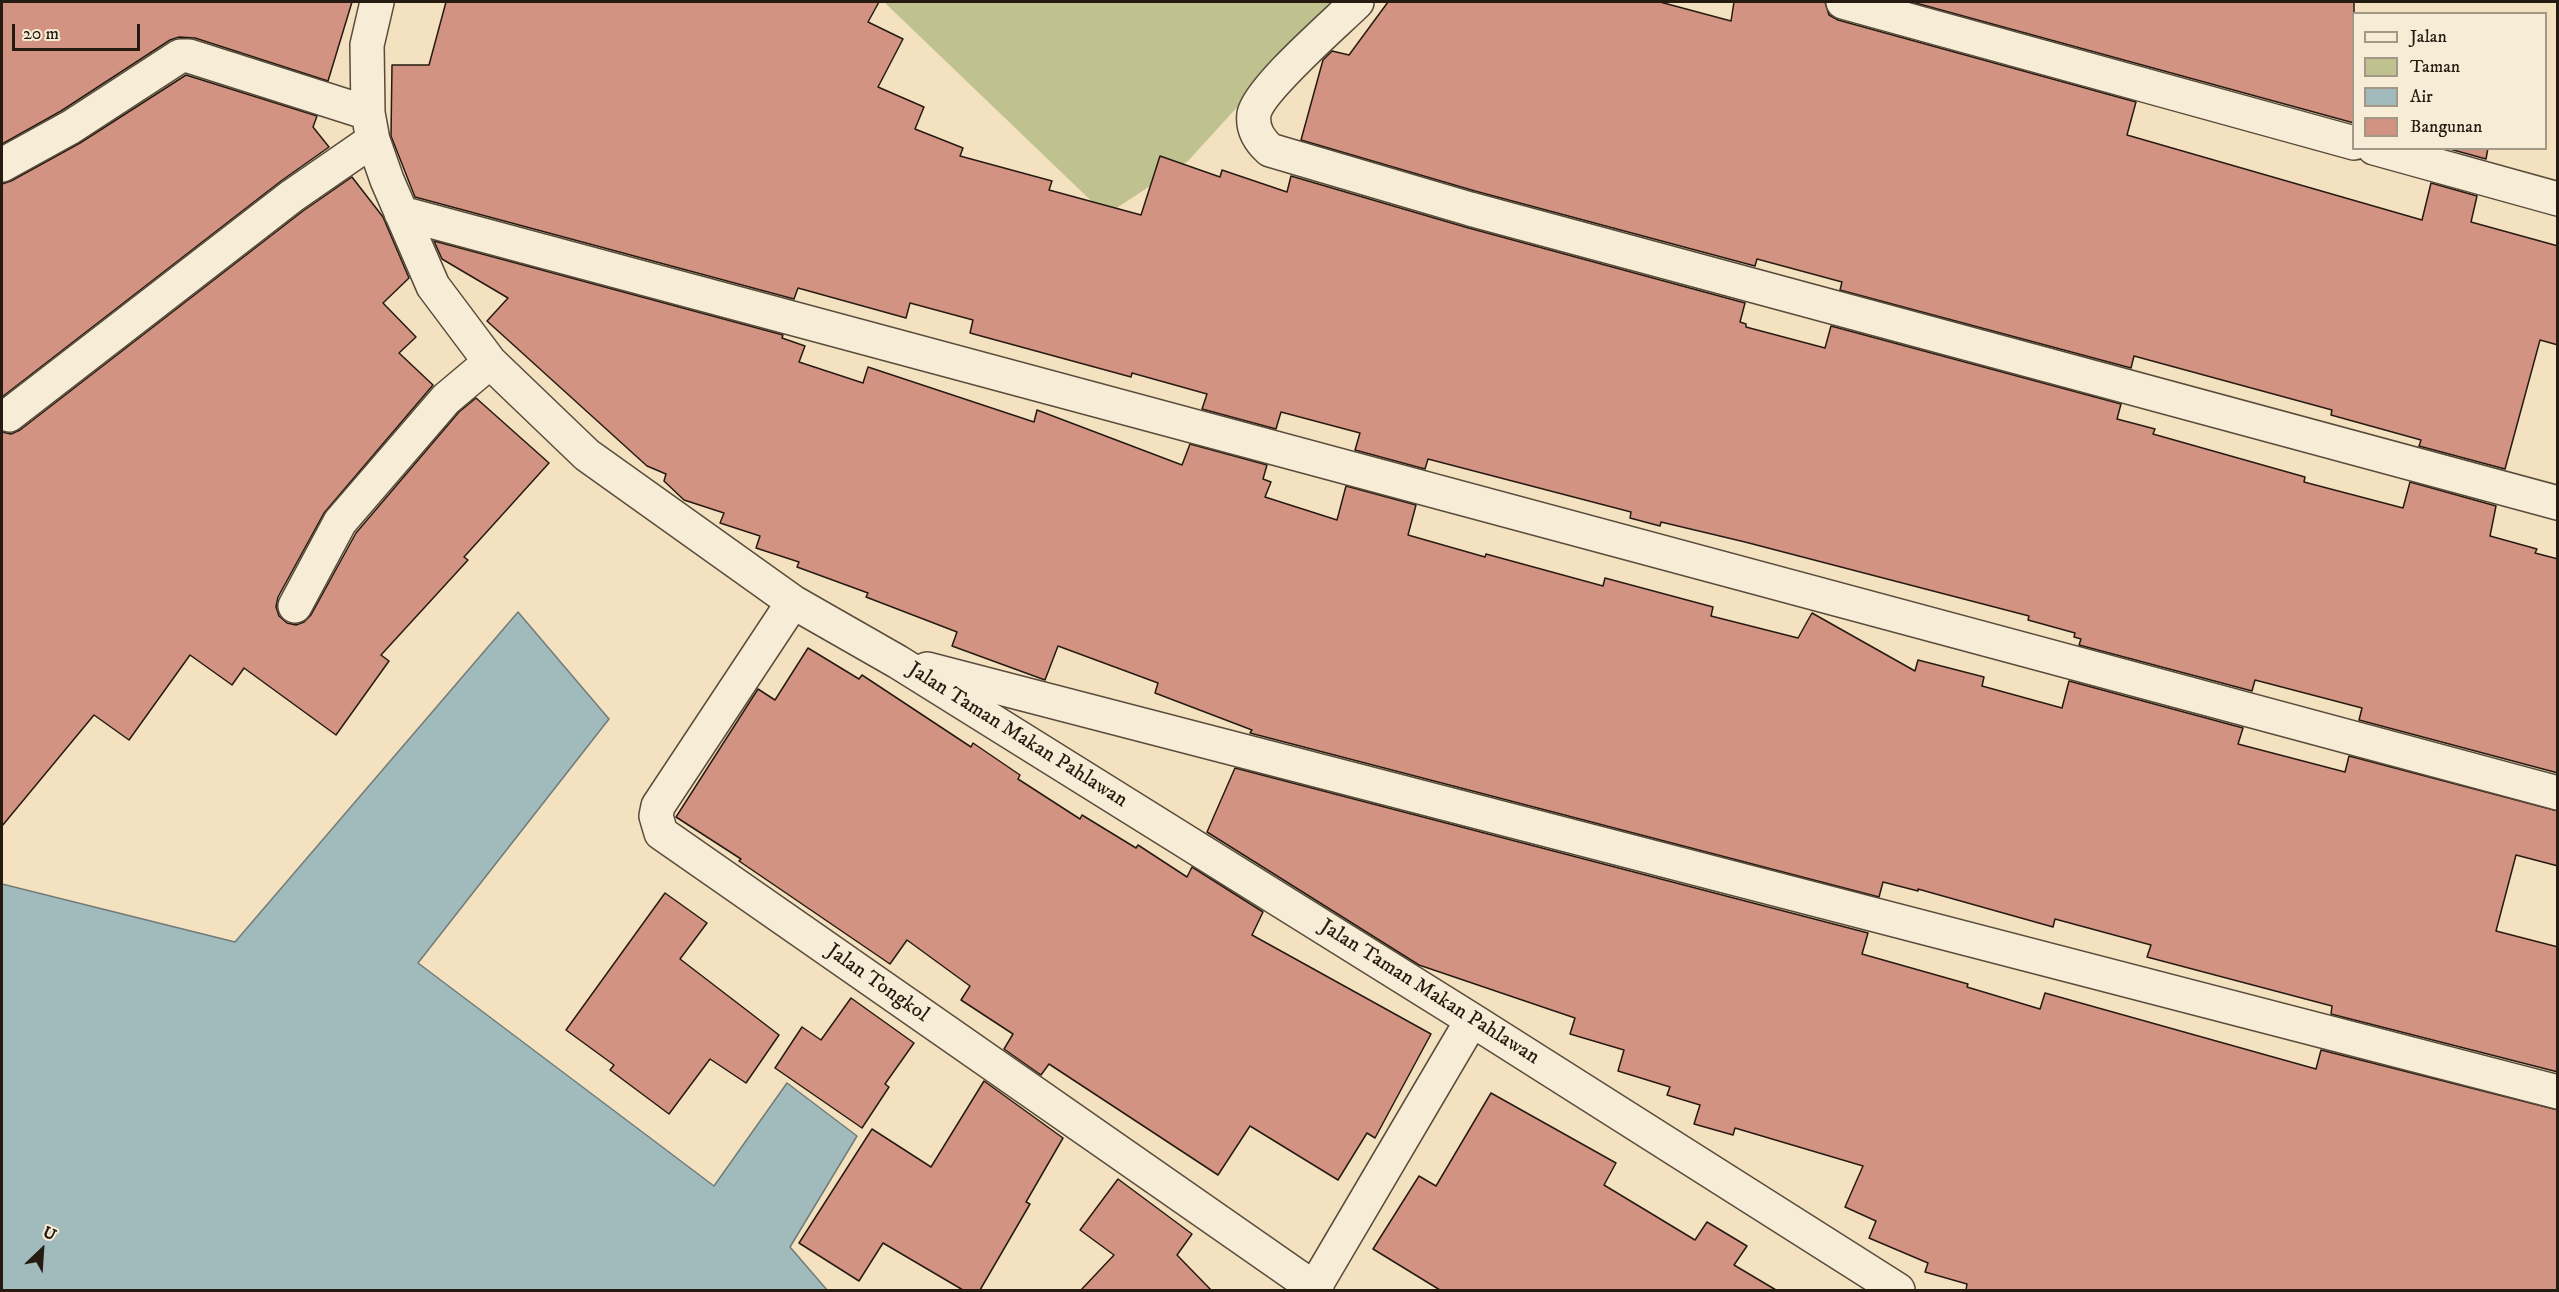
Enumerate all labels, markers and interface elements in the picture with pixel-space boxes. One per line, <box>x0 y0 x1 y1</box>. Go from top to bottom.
scale bar <box>15 12 142 50</box>
legend <box>2352 12 2547 150</box>
text: 20 m <box>23 23 59 45</box>
text: Jalan <box>2410 26 2447 48</box>
text: Taman <box>2410 56 2460 78</box>
text: Air <box>2410 86 2433 108</box>
text: Bangunan <box>2410 116 2482 138</box>
street label: Jalan Taman Makan Pahlawan <box>903 658 1131 814</box>
street label: Jalan Taman Makan Pahlawan <box>1315 915 1543 1071</box>
street label: Jalan Tongkol <box>821 939 933 1029</box>
north arrow <box>12 1220 72 1280</box>
text: U <box>40 1222 59 1245</box>

